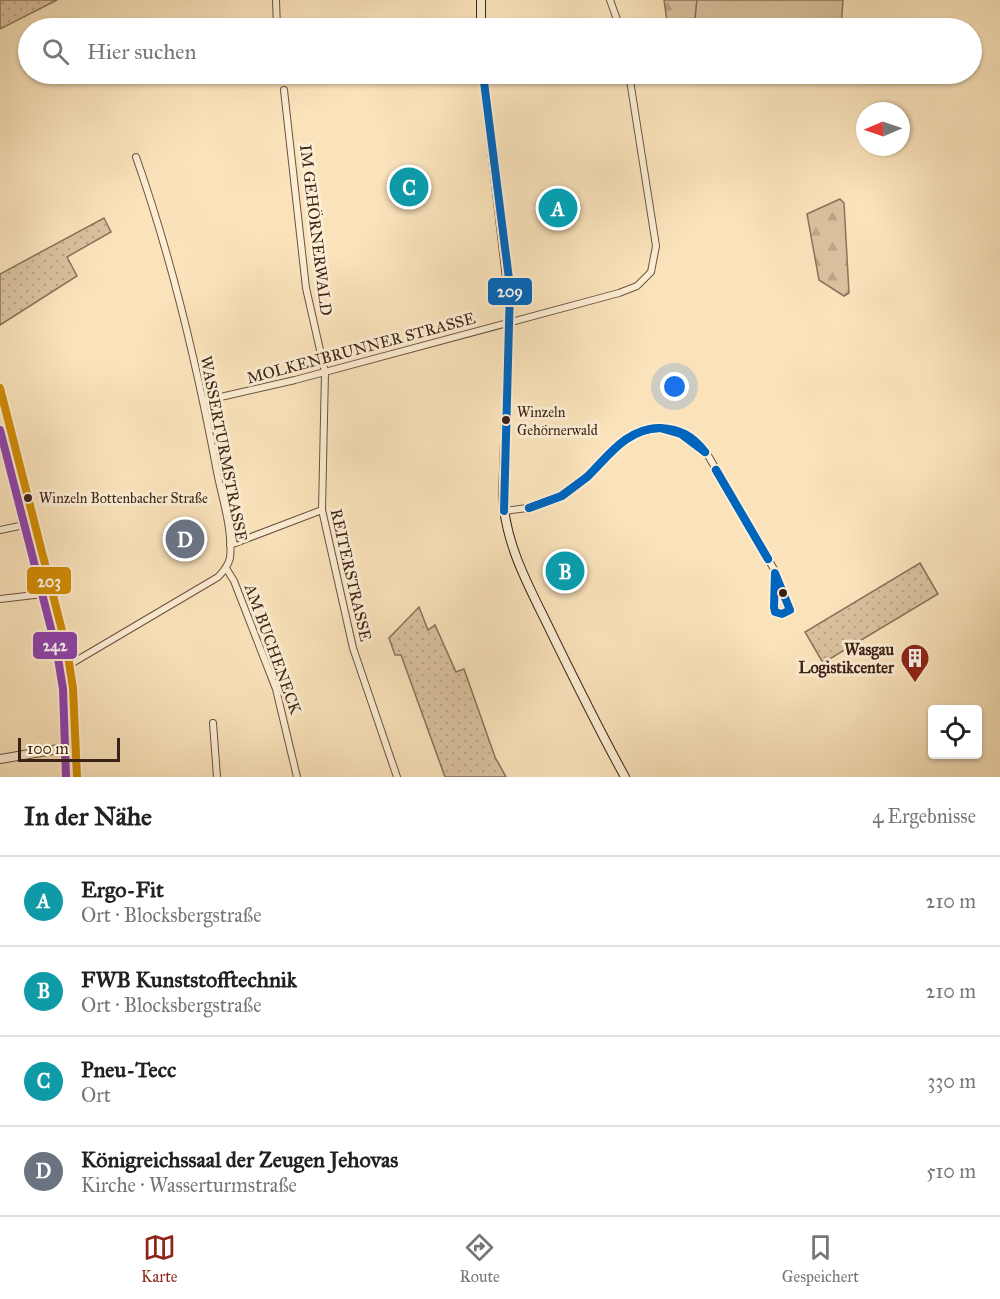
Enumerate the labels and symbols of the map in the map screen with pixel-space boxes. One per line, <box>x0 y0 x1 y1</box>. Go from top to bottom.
north arrow <box>856 102 910 156</box>
street label: IM GEHÖRNERWALD <box>296 143 337 317</box>
pin: C <box>390 164 428 210</box>
pin: A <box>538 186 578 230</box>
line badge: 209 <box>487 277 533 306</box>
text: 209 <box>497 282 523 302</box>
street label: MOLKENBRUNNER STRASSE <box>245 308 477 388</box>
street label: WASSERTURMSTRASSE <box>197 354 251 544</box>
your location <box>660 372 689 401</box>
place label: Winzeln Gehörnerwald <box>517 404 598 439</box>
marker: Winzeln Gehörnerwald <box>500 414 512 426</box>
place label: Winzeln Bottenbacher Straße <box>39 490 208 507</box>
marker: Winzeln Bottenbacher Straße <box>22 492 34 504</box>
street label: REITERSTRASSE <box>327 507 375 643</box>
pin: D <box>166 516 204 562</box>
pin: B <box>546 548 584 594</box>
line badge: 203 <box>26 566 72 595</box>
text: 203 <box>37 572 61 592</box>
street label: AM BUCHENECK <box>240 580 306 717</box>
unlabelled marker <box>777 587 789 599</box>
line badge: 242 <box>32 631 78 660</box>
text: 242 <box>43 636 68 656</box>
place label: Wasgau Logistikcenter <box>799 640 895 678</box>
building icon: Wasgau Logistikcenter <box>899 642 931 684</box>
scale bar <box>18 735 120 762</box>

